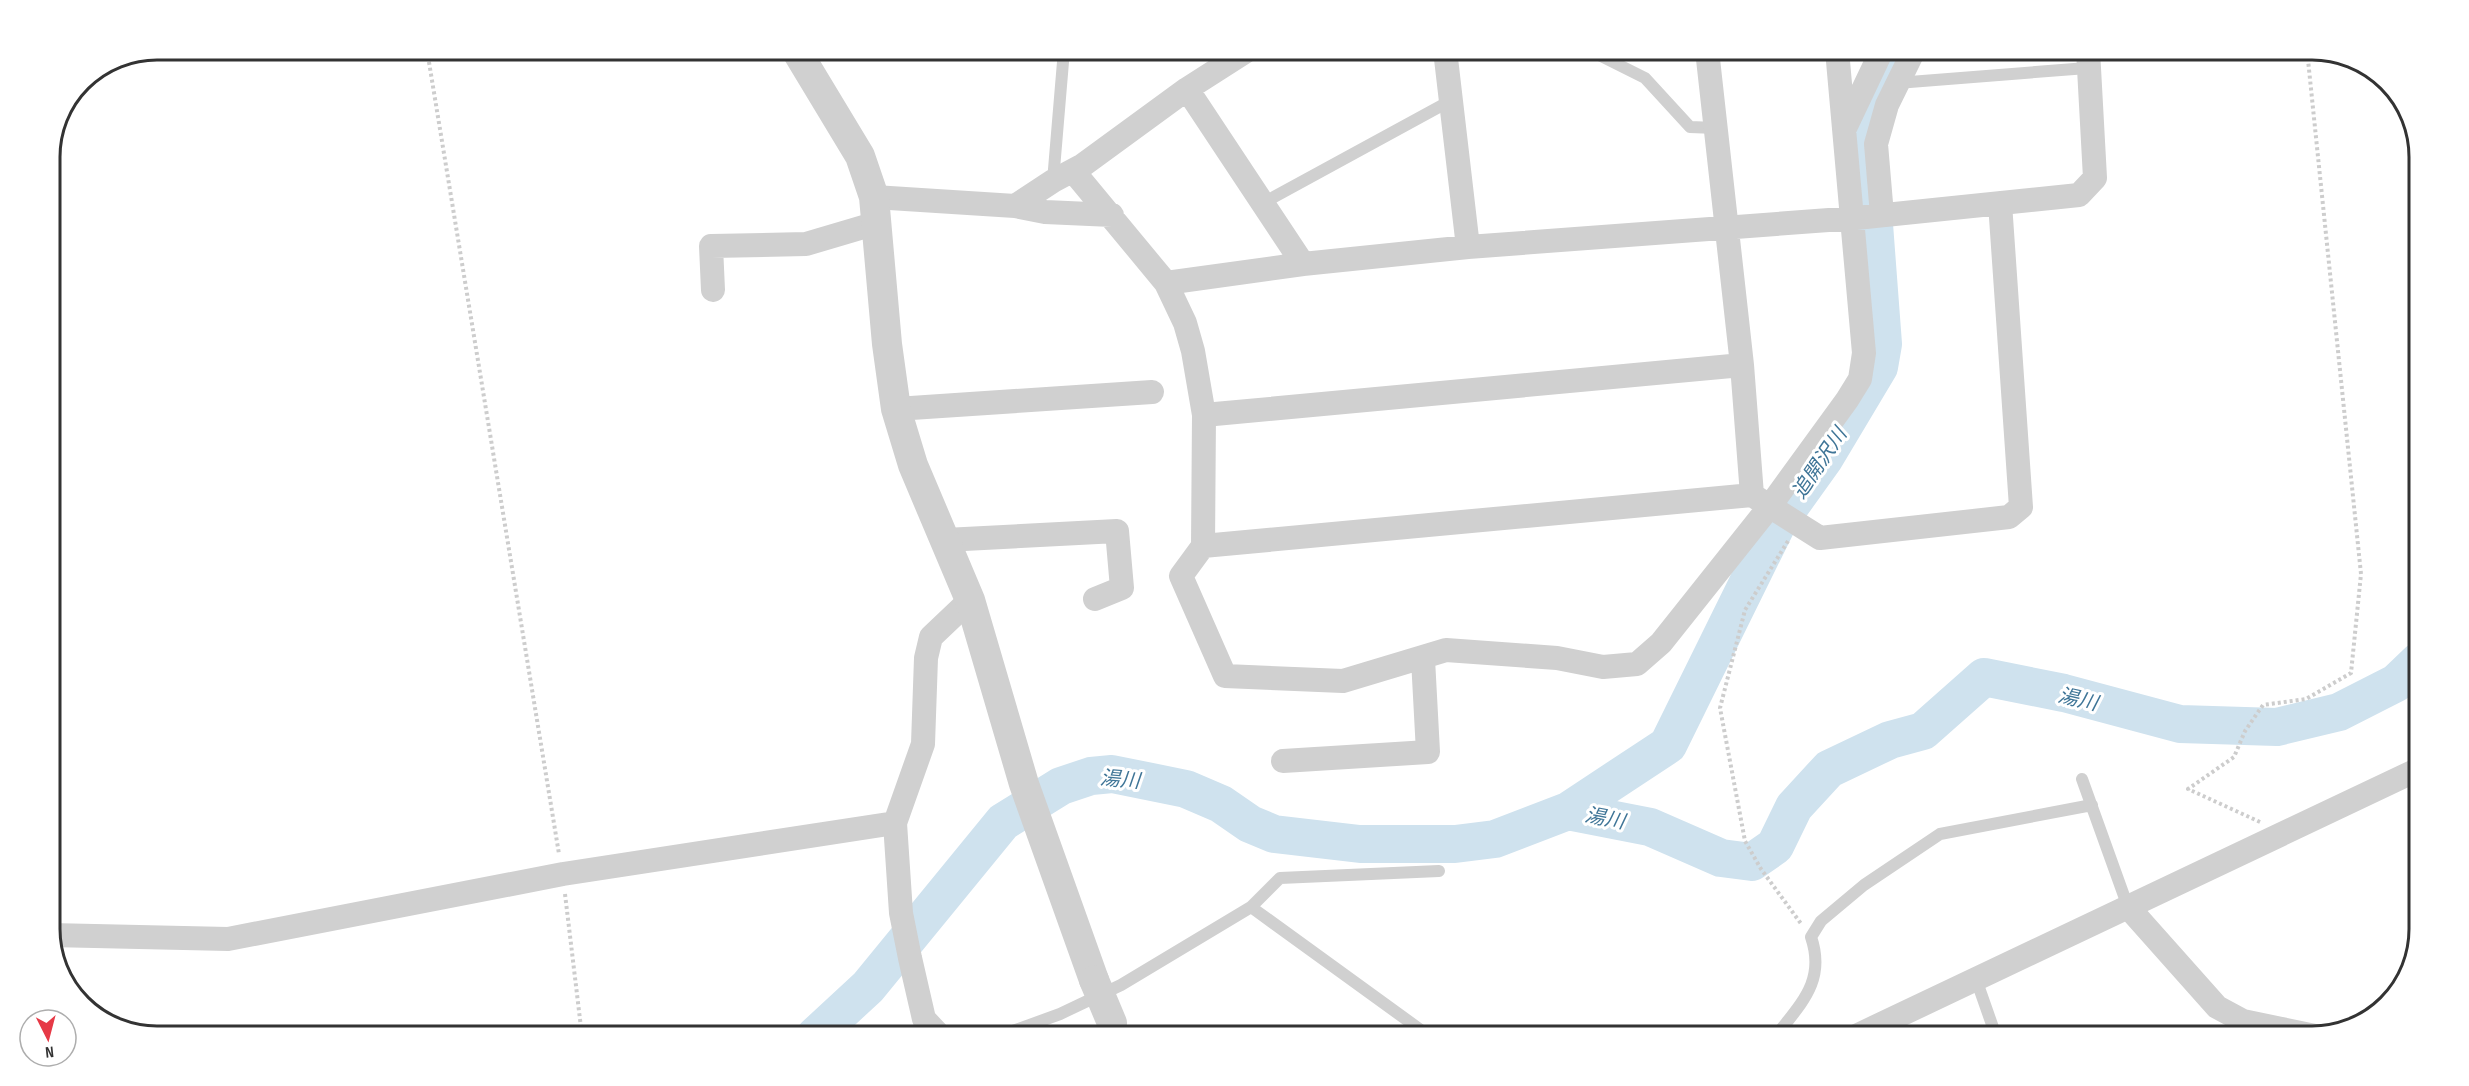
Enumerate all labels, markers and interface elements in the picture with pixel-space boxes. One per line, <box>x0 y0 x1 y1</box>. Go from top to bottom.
water label: 追開沢川 <box>1788 422 1853 503</box>
water label: 湯川 <box>2056 684 2102 717</box>
water label: 湯川 <box>1099 766 1143 794</box>
water label: 湯川 <box>1583 803 1629 835</box>
north arrow <box>18 1008 78 1068</box>
text: N <box>44 1042 55 1061</box>

